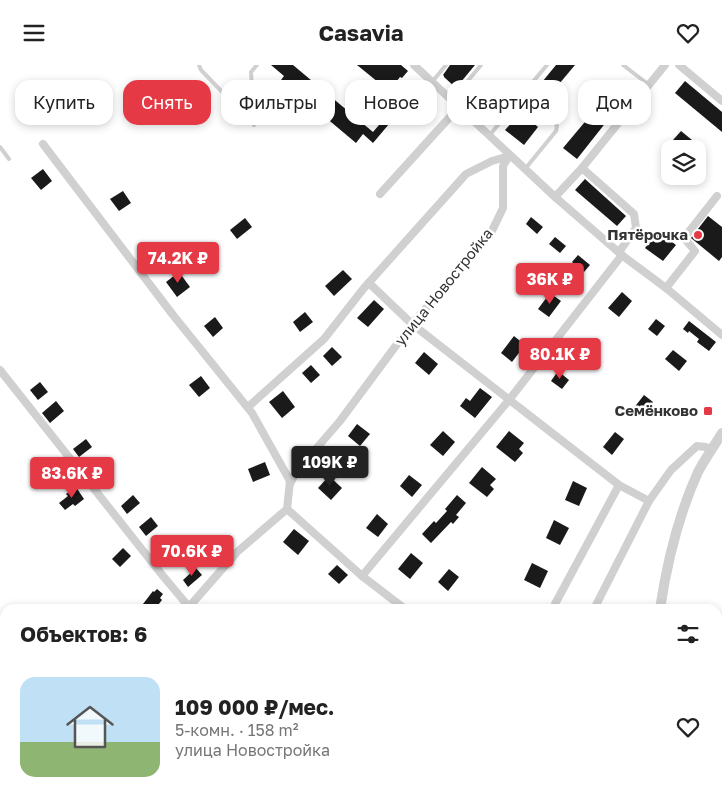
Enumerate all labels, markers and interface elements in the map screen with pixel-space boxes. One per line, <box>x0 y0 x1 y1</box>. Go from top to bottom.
icon: menu <box>20 19 48 47</box>
text: Casavia <box>318 19 404 46</box>
icon: heart <box>674 19 702 47</box>
chip: Купить <box>15 80 113 125</box>
chip: Снять <box>123 80 211 125</box>
chip: Фильтры <box>221 80 335 125</box>
chip: Новое <box>345 80 437 125</box>
chip: Квартира <box>447 80 568 125</box>
chip: Дом <box>578 80 651 125</box>
map controls <box>661 140 706 185</box>
button: layers <box>661 140 706 185</box>
street label: улица Новостройка <box>390 224 496 349</box>
place label: Пятёрочка <box>607 225 688 243</box>
marker: Пятёрочка <box>692 229 704 241</box>
pin: 74.2K ₽ <box>132 241 224 284</box>
text: 74.2K ₽ <box>148 248 208 268</box>
pin: 36K ₽ <box>515 263 585 305</box>
text: 36K ₽ <box>527 269 573 289</box>
pin: 80.1K ₽ <box>514 337 606 380</box>
text: 80.1K ₽ <box>530 344 590 364</box>
place label: Семёнково <box>615 401 698 419</box>
marker: Семёнково <box>702 405 714 417</box>
pin: 109K ₽ <box>289 445 371 488</box>
text: 109K ₽ <box>302 452 358 472</box>
pin: 83.6K ₽ <box>26 457 118 499</box>
text: 83.6K ₽ <box>41 463 103 483</box>
pin: 70.6K ₽ <box>146 535 238 577</box>
text: 70.6K ₽ <box>162 541 222 561</box>
icon: filters <box>674 620 702 648</box>
text: Объектов: 6 <box>20 621 147 647</box>
text: 109 000 ₽/мес. <box>175 694 334 720</box>
icon: home <box>60 697 120 757</box>
icon: heart <box>674 713 702 741</box>
text: 5-комн. · 158 m² <box>175 720 298 740</box>
text: улица Новостройка <box>175 740 330 760</box>

